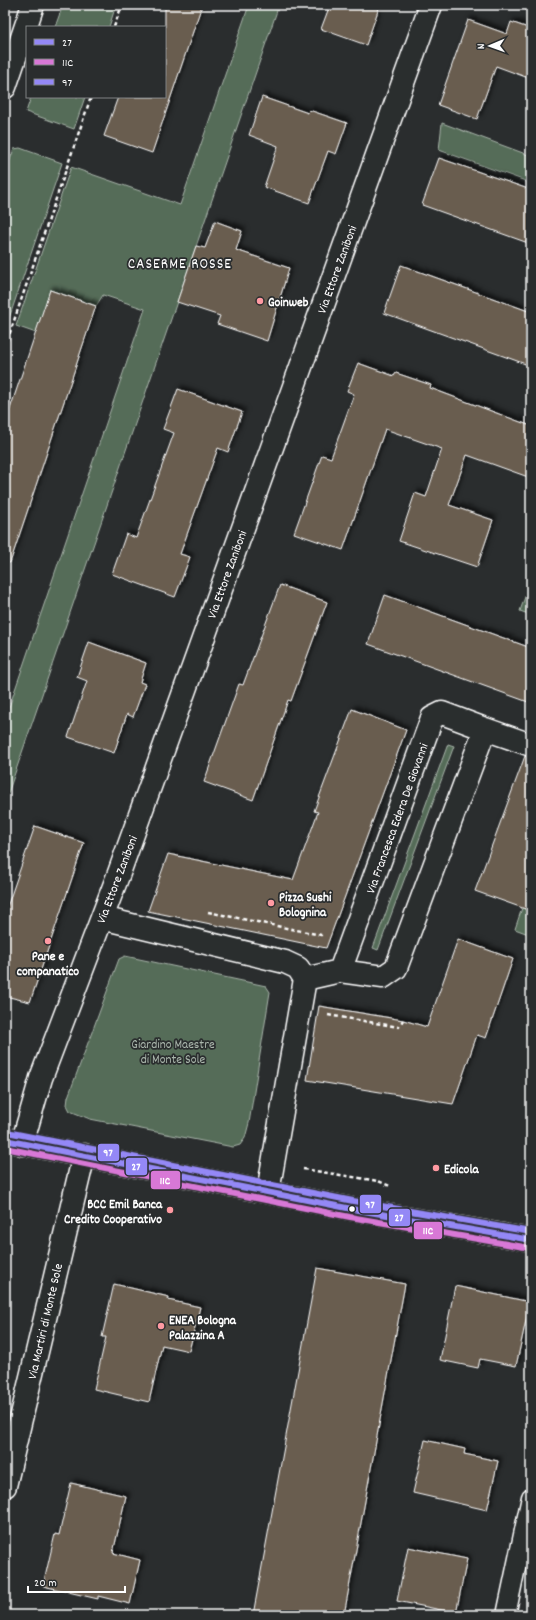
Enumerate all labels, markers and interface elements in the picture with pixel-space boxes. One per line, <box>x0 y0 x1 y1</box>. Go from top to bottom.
legend <box>26 26 166 98</box>
north arrow <box>470 26 510 66</box>
text: 27 <box>62 35 72 52</box>
text: N <box>474 43 490 49</box>
text: 11C <box>62 55 73 72</box>
text: 97 <box>62 75 72 92</box>
street label: Via Ettore Zaniboni <box>314 223 363 317</box>
district label: CASERME ROSSE <box>128 254 232 276</box>
place label: Goinweb <box>268 294 309 313</box>
marker: Goinweb <box>255 296 265 306</box>
street label: Via Ettore Zaniboni <box>204 528 253 622</box>
street label: Via Francesca Edera De Giovanni <box>362 740 435 897</box>
street label: Via Ettore Zaniboni <box>93 833 144 926</box>
place label: Pizza Sushi Bolognina <box>279 889 332 923</box>
marker: Pizza Sushi Bolognina <box>266 898 276 908</box>
marker: Pane e companatico <box>43 936 53 946</box>
place label: Pane e companatico <box>17 948 79 982</box>
park label: Giardino Maestre di Monte Sole <box>131 1036 215 1070</box>
line badge: 97 <box>97 1143 120 1162</box>
text: 97 <box>103 1146 113 1162</box>
line badge: 27 <box>125 1157 148 1176</box>
text: 27 <box>131 1160 141 1176</box>
place label: Edicola <box>444 1161 479 1180</box>
marker: Edicola <box>431 1163 441 1173</box>
line badge: 11C <box>150 1170 181 1190</box>
text: 11C <box>160 1174 171 1190</box>
line badge: 97 <box>359 1194 382 1214</box>
place label: BCC Emil Banca Credito Cooperativo <box>64 1196 163 1230</box>
text: 97 <box>365 1198 375 1214</box>
unlabelled marker <box>347 1204 357 1214</box>
marker: BCC Emil Banca Credito Cooperativo <box>165 1205 175 1215</box>
line badge: 27 <box>388 1208 411 1227</box>
text: 27 <box>394 1211 404 1227</box>
line badge: 11C <box>413 1221 443 1240</box>
text: 11C <box>423 1224 434 1240</box>
street label: Via Martiri di Monte Sole <box>24 1262 69 1381</box>
place label: ENEA Bologna Palazzina A <box>169 1312 237 1346</box>
marker: ENEA Bologna Palazzina A <box>156 1321 166 1331</box>
scale bar <box>28 1568 125 1594</box>
text: 20 m <box>34 1575 57 1592</box>

